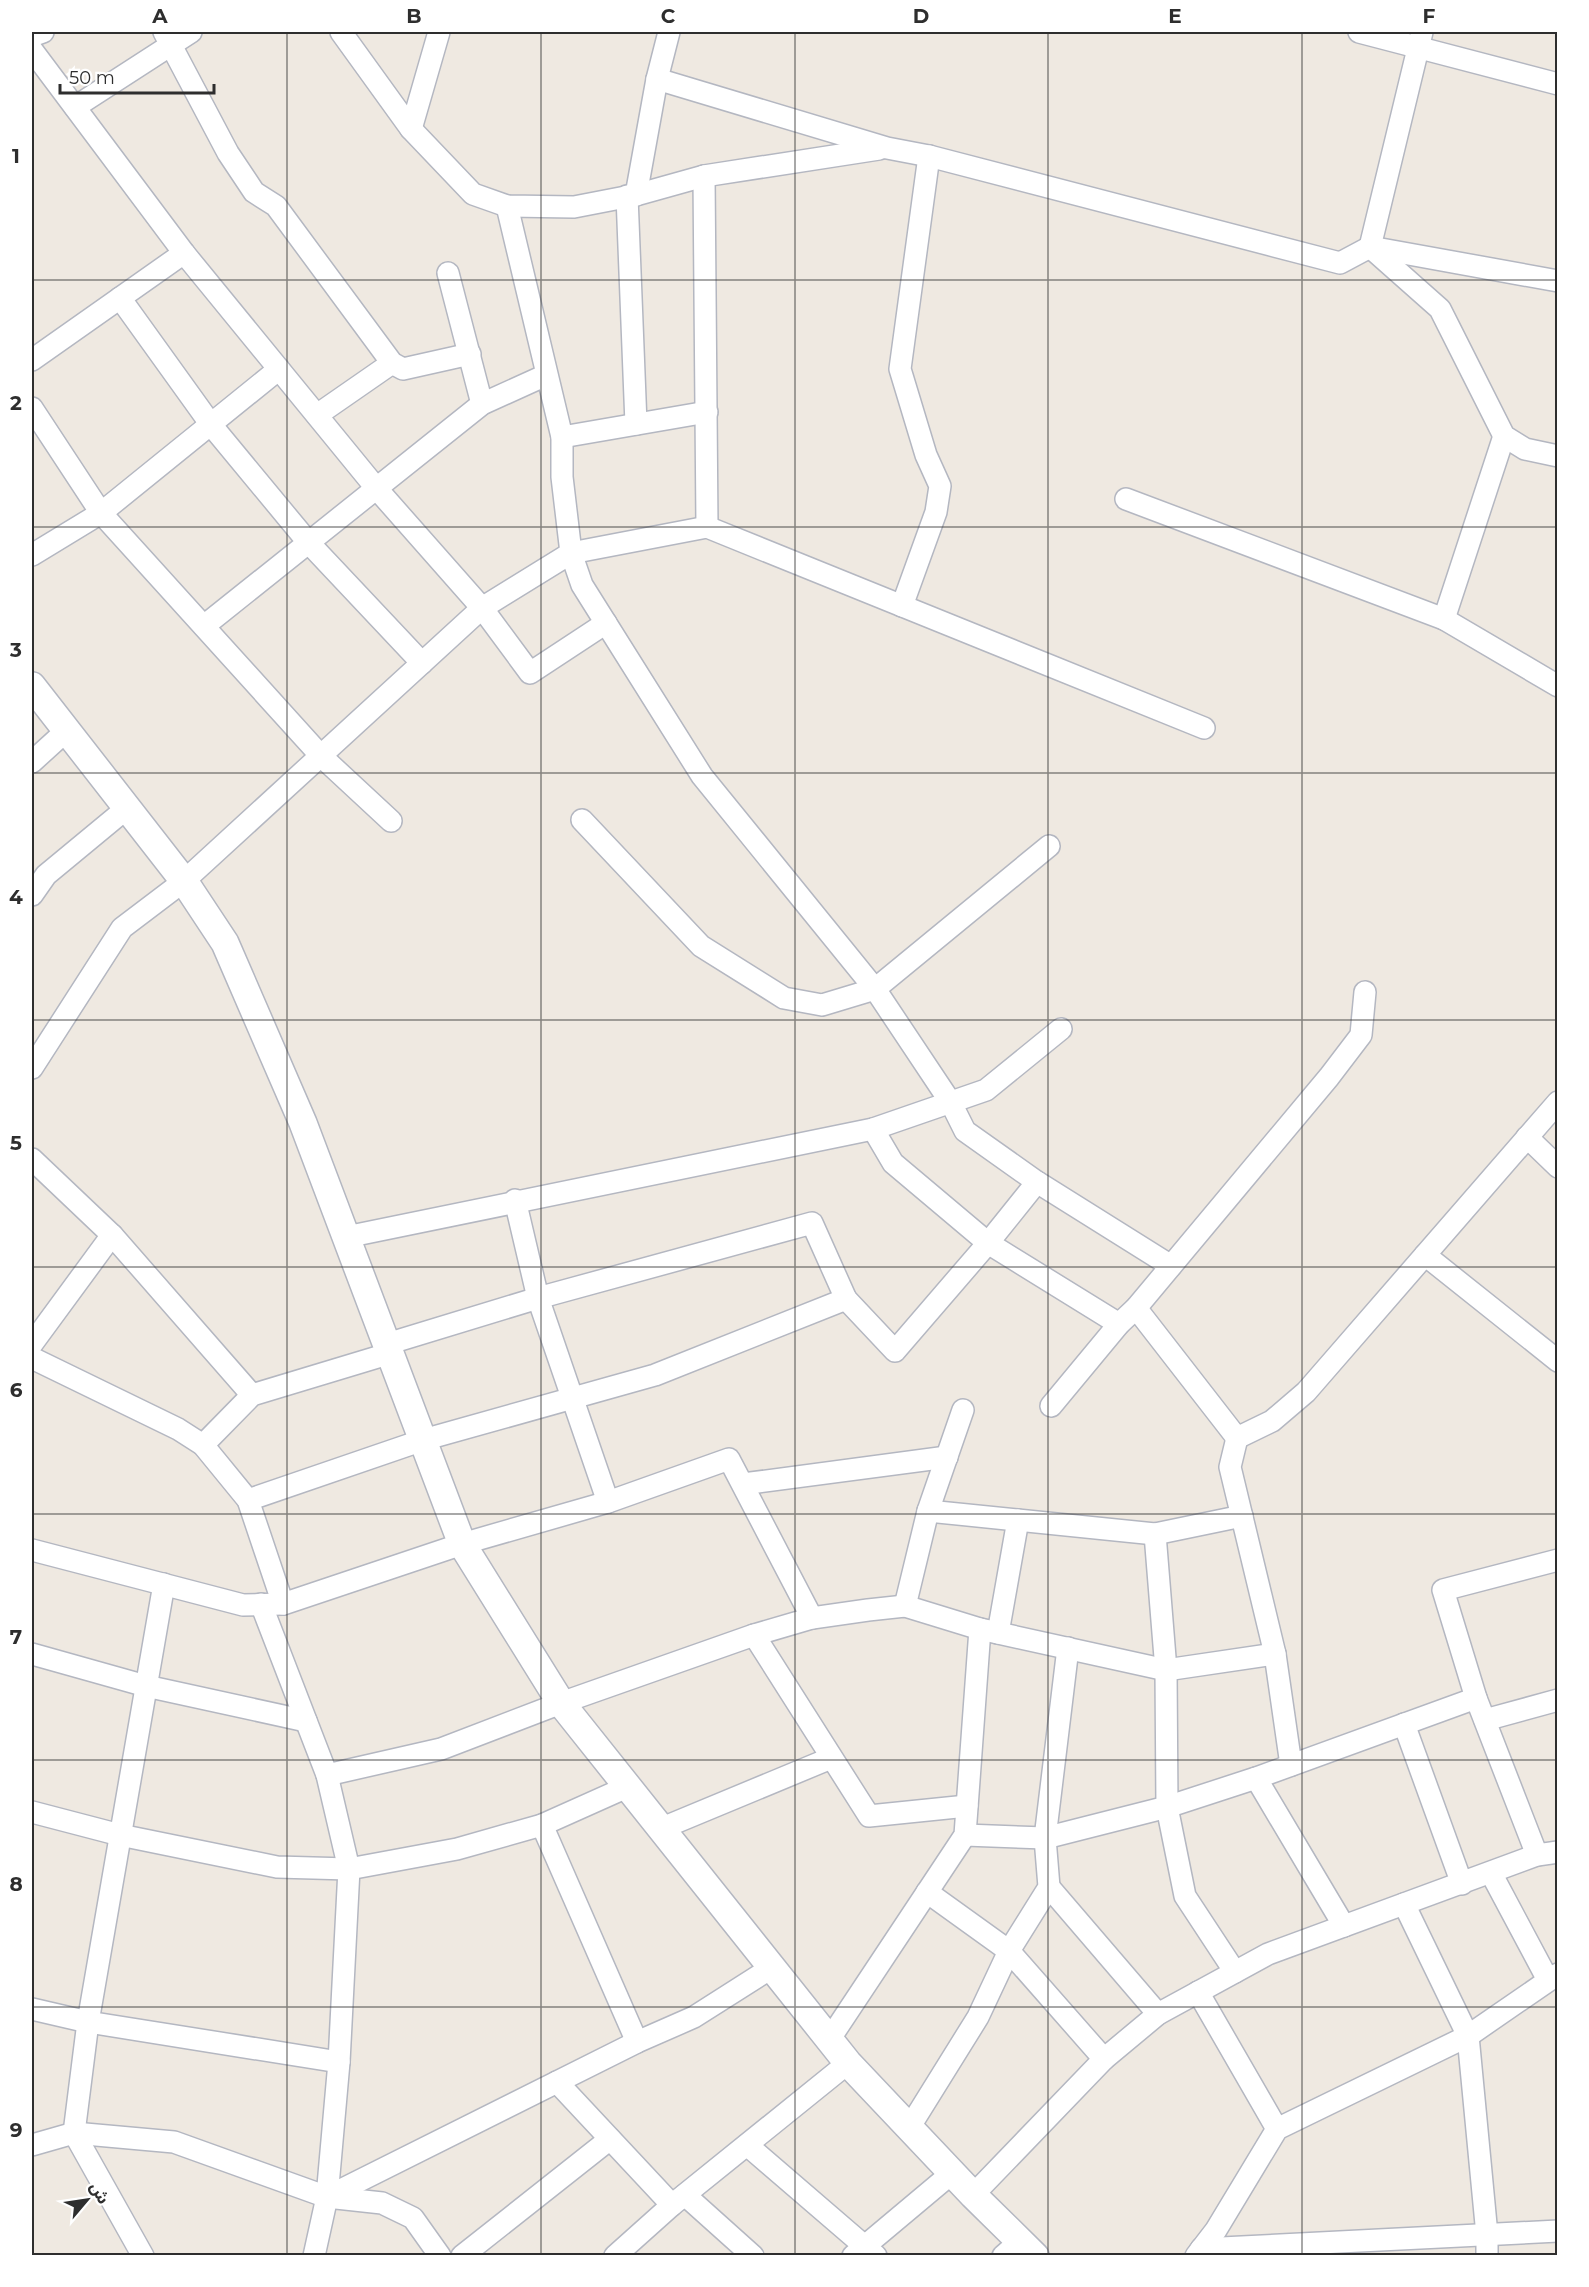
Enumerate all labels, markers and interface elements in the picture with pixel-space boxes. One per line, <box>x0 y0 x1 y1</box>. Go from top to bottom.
text: A <box>151 4 168 28</box>
text: B <box>406 4 422 28</box>
text: C <box>661 4 676 28</box>
text: D <box>913 4 929 28</box>
text: E <box>1168 4 1182 28</box>
text: F <box>1423 4 1436 28</box>
scale bar <box>60 57 214 95</box>
text: 50 m <box>69 67 115 89</box>
text: 1 <box>12 144 20 168</box>
text: 2 <box>10 391 22 415</box>
text: 3 <box>9 638 22 662</box>
text: 4 <box>9 885 23 909</box>
text: 5 <box>10 1131 22 1155</box>
text: 6 <box>10 1378 23 1402</box>
text: 7 <box>10 1625 22 1649</box>
text: 8 <box>9 1872 23 1896</box>
text: 9 <box>10 2118 22 2142</box>
north arrow <box>57 2170 117 2230</box>
text: ش <box>86 2179 113 2207</box>

